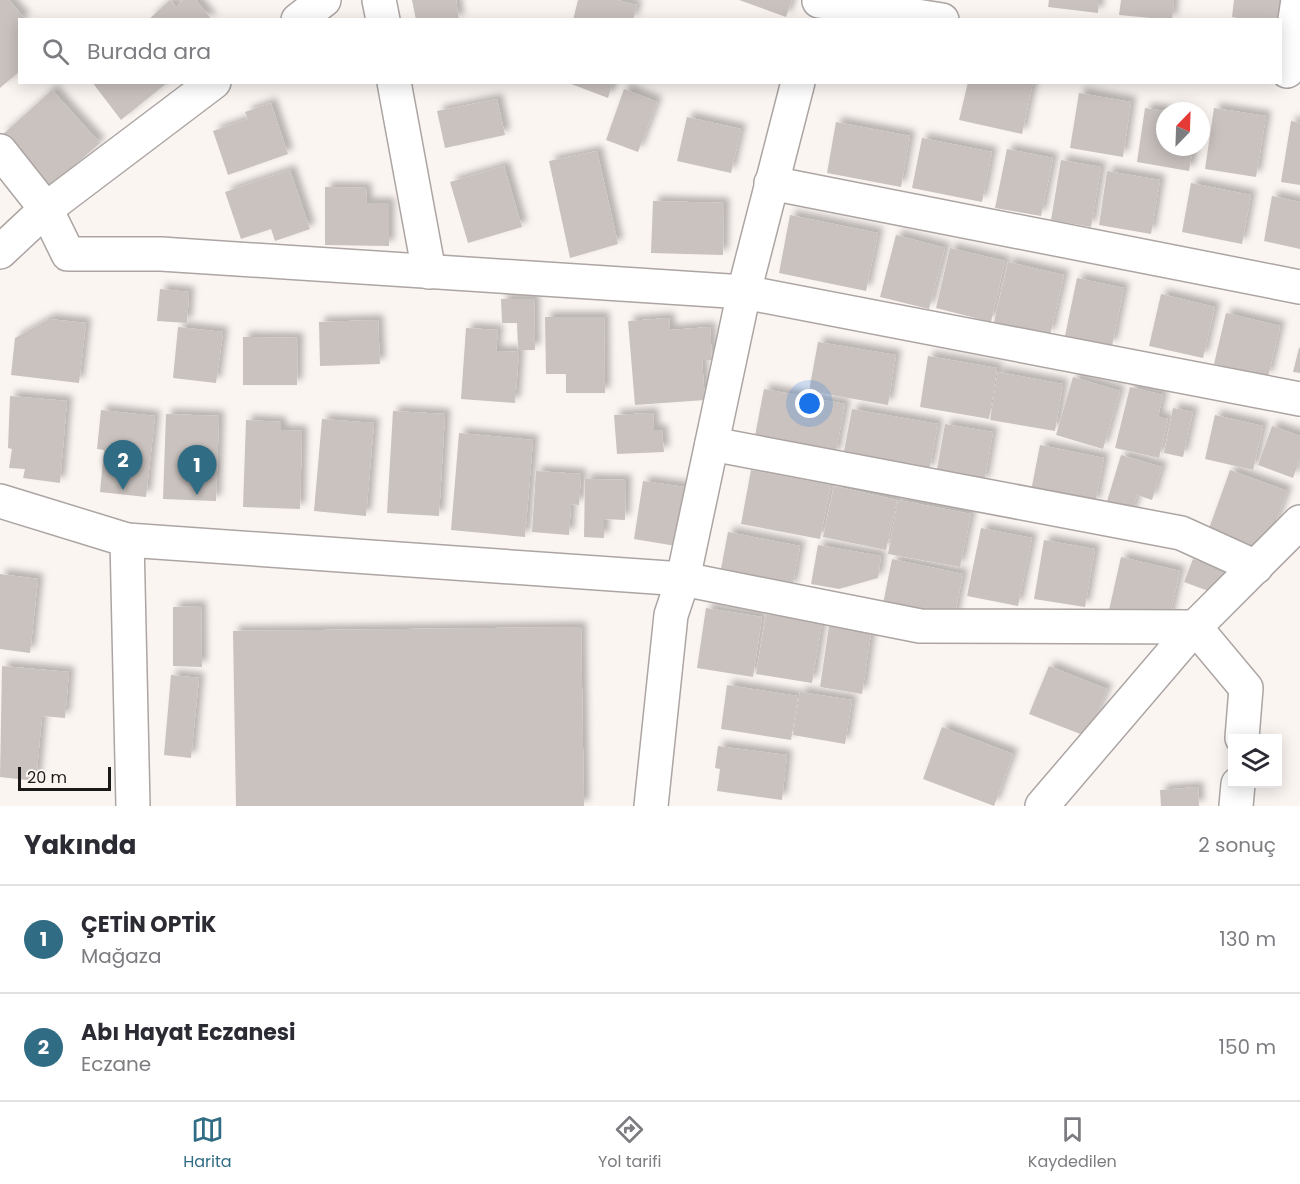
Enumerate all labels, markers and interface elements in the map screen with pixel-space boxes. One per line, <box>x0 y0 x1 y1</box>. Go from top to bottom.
search box <box>18 18 1282 84</box>
icon: search <box>39 35 72 68</box>
text: Burada ara <box>87 36 211 67</box>
north arrow <box>1156 102 1210 156</box>
your location <box>795 389 824 418</box>
pin: 2 <box>104 440 142 490</box>
pin: 1 <box>178 446 216 495</box>
map controls <box>1228 734 1282 788</box>
button: layers <box>1228 734 1282 788</box>
scale bar <box>18 764 111 792</box>
text: 20 m <box>27 766 67 789</box>
text: Yakında <box>24 827 136 863</box>
text: 2 sonuç <box>1198 831 1276 859</box>
text: ÇETİN OPTİK <box>81 909 216 940</box>
text: 1 <box>40 925 47 953</box>
text: 130 m <box>1219 925 1276 953</box>
text: Mağaza <box>81 942 161 970</box>
text: Abı Hayat Eczanesi <box>81 1017 296 1048</box>
text: 2 <box>38 1033 49 1061</box>
text: 150 m <box>1219 1033 1276 1061</box>
text: Eczane <box>81 1050 151 1078</box>
tab: Harita <box>183 1113 232 1174</box>
tab: Yol tarifi <box>598 1113 661 1174</box>
tab: Kaydedilen <box>1028 1113 1117 1174</box>

